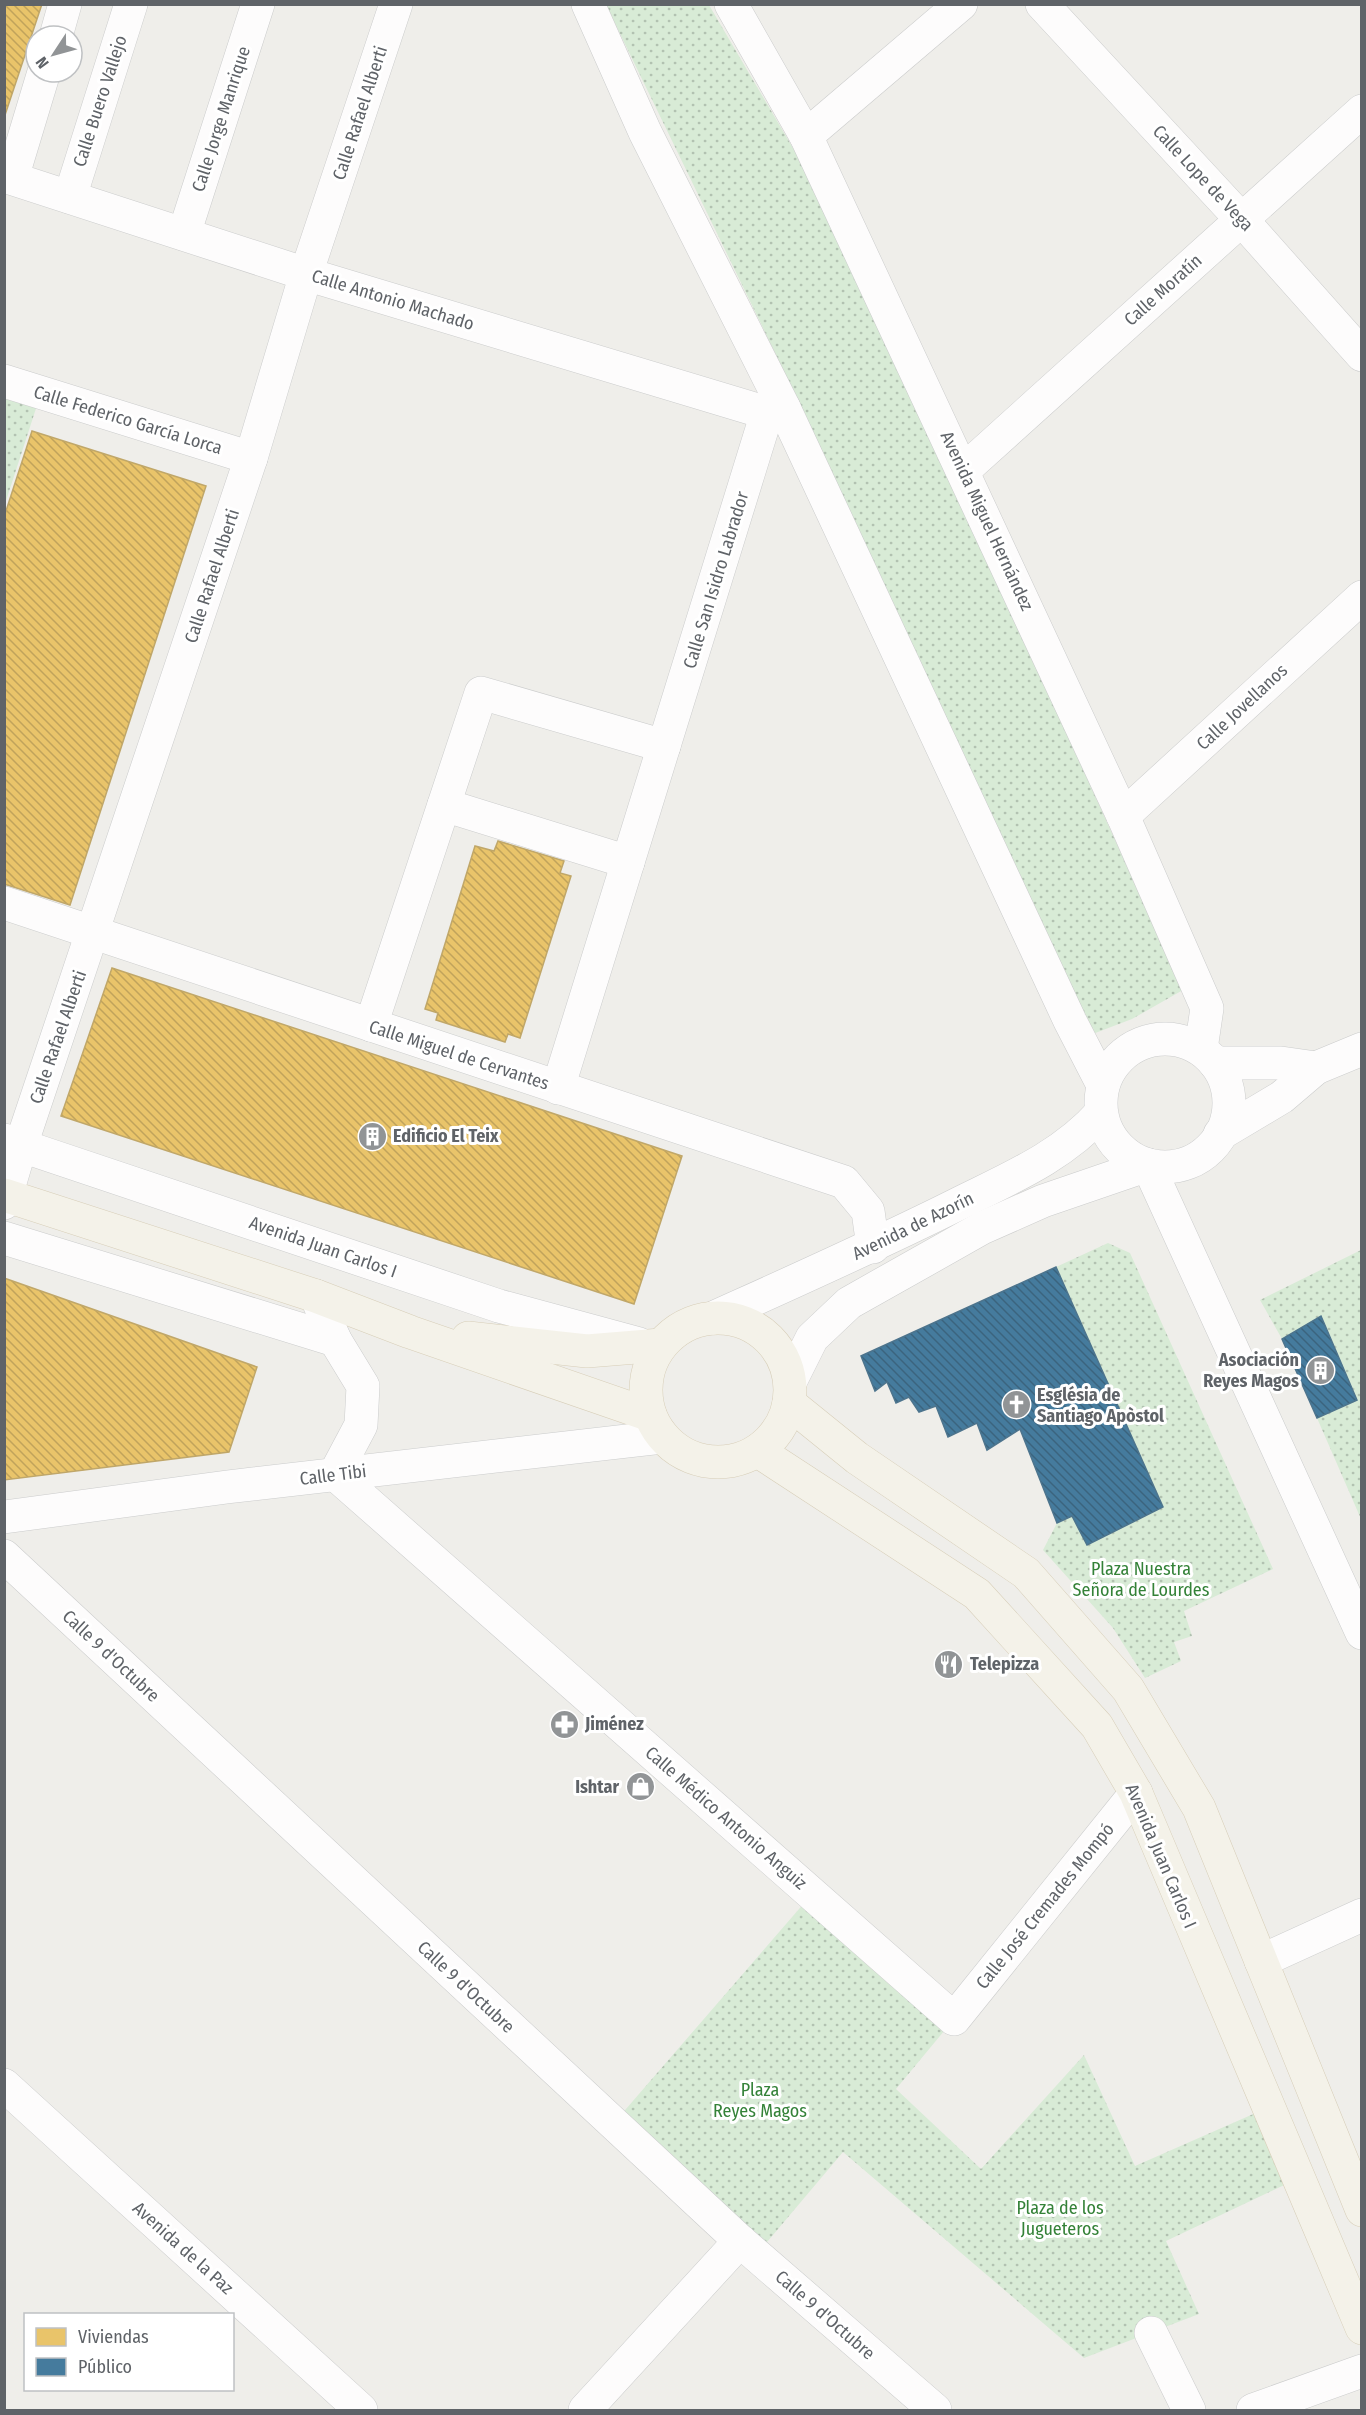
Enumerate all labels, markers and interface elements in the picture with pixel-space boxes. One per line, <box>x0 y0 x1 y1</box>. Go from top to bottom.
north arrow <box>24 24 84 84</box>
street label: Calle Buero Vallejo <box>68 32 132 170</box>
street label: Calle Jorge Manrique <box>187 43 255 195</box>
street label: Calle Rafael Alberti <box>328 43 392 183</box>
text: N <box>32 53 53 72</box>
street label: Calle Lope de Vega <box>1148 120 1258 236</box>
street label: Calle Moratín <box>1120 249 1206 331</box>
street label: Calle Antonio Machado <box>309 265 477 335</box>
street label: Calle Federico García Lorca <box>31 381 225 459</box>
street label: Avenida Miguel Hernández <box>936 428 1038 614</box>
street label: Calle San Isidro Labrador <box>679 488 754 671</box>
street label: Calle Rafael Alberti <box>180 506 244 646</box>
street label: Calle Jovellanos <box>1192 659 1292 755</box>
street label: Calle Rafael Alberti <box>25 967 91 1107</box>
street label: Calle Miguel de Cervantes <box>366 1015 552 1095</box>
building icon: Edificio El Teix <box>356 1120 388 1152</box>
place label: Edificio El Teix <box>393 1125 499 1147</box>
street label: Avenida de Azorín <box>849 1187 977 1265</box>
street label: Avenida Juan Carlos I <box>246 1211 400 1283</box>
place label: Asociación Reyes Magos <box>1203 1349 1299 1392</box>
building icon: Asociación Reyes Magos <box>1304 1354 1336 1386</box>
place label: Església de Santiago Apòstol <box>1037 1384 1164 1427</box>
church icon: Església de Santiago Apòstol <box>1000 1389 1032 1421</box>
street label: Calle Tibi <box>298 1460 368 1490</box>
park label: Plaza Nuestra Señora de Lourdes <box>1073 1558 1210 1601</box>
street label: Calle 9 d'Octubre <box>58 1605 164 1707</box>
restaurant icon: Telepizza <box>933 1648 965 1680</box>
place label: Telepizza <box>970 1653 1039 1675</box>
pharmacy icon: Jiménez <box>548 1708 580 1740</box>
place label: Jiménez <box>584 1713 644 1735</box>
street label: Calle Médico Antonio Anguiz <box>641 1742 811 1894</box>
shop icon: Ishtar <box>624 1771 656 1803</box>
place label: Ishtar <box>575 1776 619 1798</box>
street label: Avenida Juan Carlos I <box>1121 1780 1201 1932</box>
street label: Calle José Cremades Mompó <box>971 1819 1119 1993</box>
street label: Calle 9 d'Octubre <box>413 1936 519 2038</box>
park label: Plaza Reyes Magos <box>713 2079 807 2122</box>
street label: Avenida de la Paz <box>128 2197 238 2299</box>
park label: Plaza de los Jugueteros <box>1016 2197 1104 2240</box>
street label: Calle 9 d'Octubre <box>771 2266 879 2364</box>
legend <box>24 2313 234 2391</box>
text: Viviendas <box>78 2326 149 2348</box>
text: Público <box>78 2356 132 2378</box>

